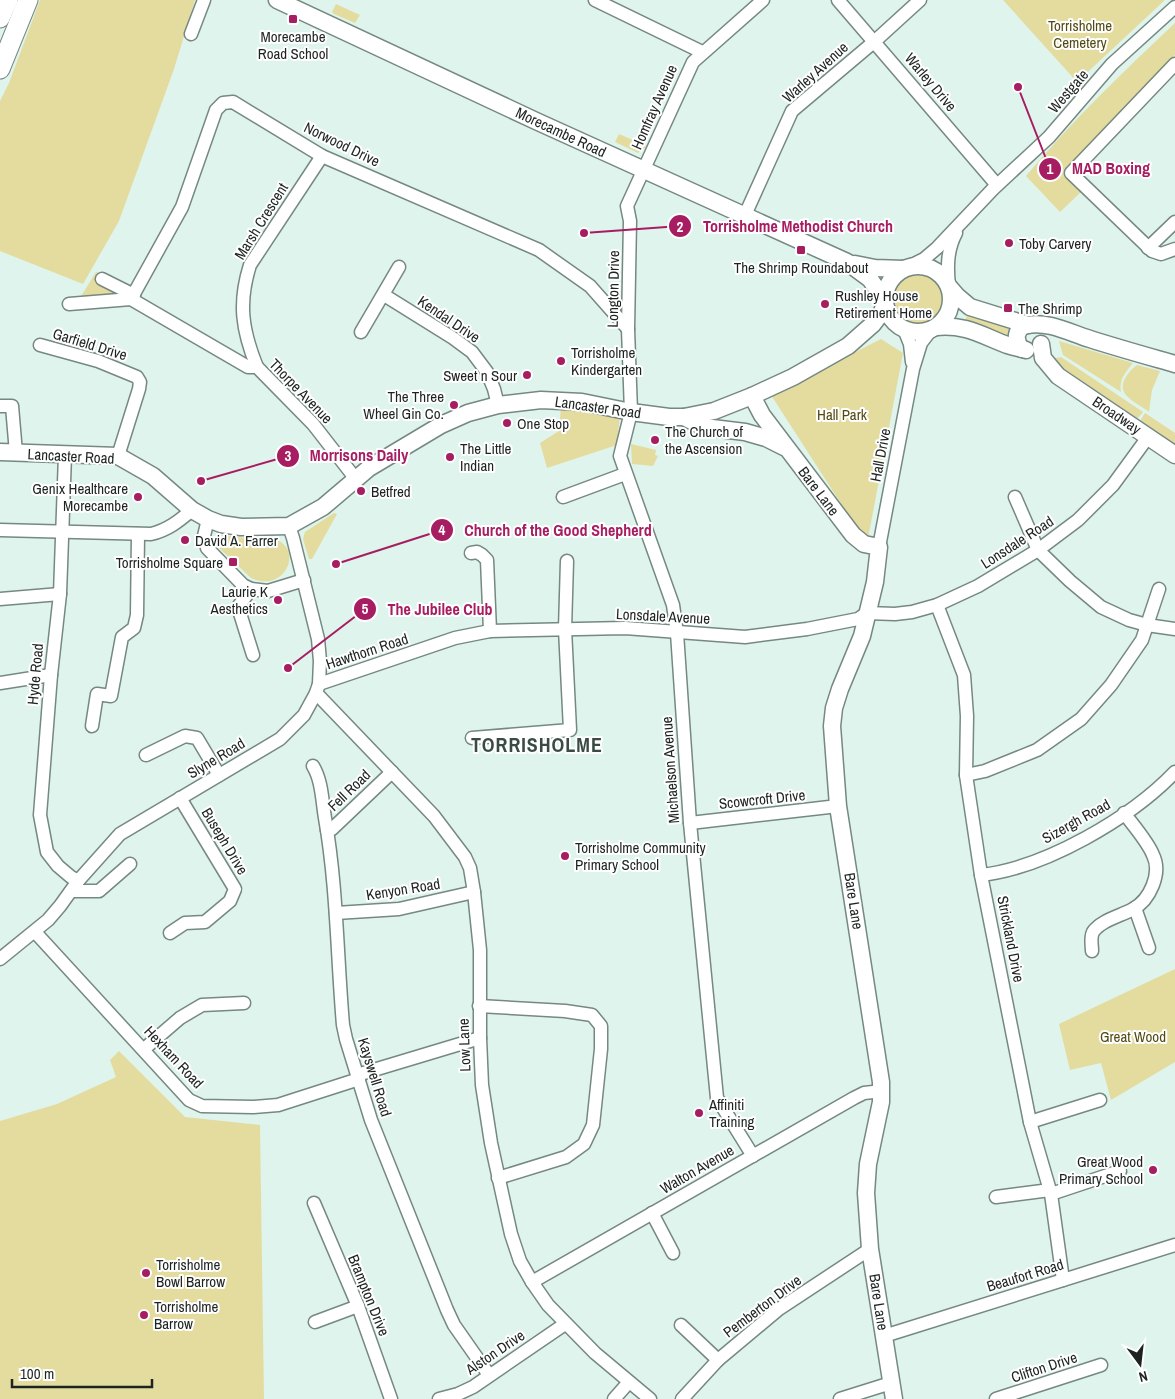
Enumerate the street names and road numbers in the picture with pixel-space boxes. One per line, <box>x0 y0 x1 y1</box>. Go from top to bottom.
street label: Warley Avenue <box>777 37 853 107</box>
street label: Warley Drive <box>900 48 962 116</box>
street label: Homfray Avenue <box>626 61 682 153</box>
street label: Westgate <box>1043 64 1093 117</box>
street label: Morecambe Road <box>512 102 610 162</box>
street label: Norwood Drive <box>301 117 384 171</box>
street label: Marsh Crescent <box>229 178 293 263</box>
street label: Longton Drive <box>602 250 624 328</box>
street label: Kendal Drive <box>414 290 484 348</box>
street label: Garfield Drive <box>50 323 130 365</box>
street label: Thorpe Avenue <box>265 354 338 428</box>
street label: Lancaster Road <box>554 391 642 423</box>
street label: Broadway <box>1088 391 1146 439</box>
street label: Hall Drive <box>865 426 895 484</box>
street label: Lancaster Road <box>27 443 115 469</box>
street label: Bare Lane <box>794 462 845 520</box>
street label: Lonsdale Road <box>977 511 1057 573</box>
street label: Lonsdale Avenue <box>615 603 711 629</box>
street label: Hawthorn Road <box>323 628 411 674</box>
street label: Hyde Road <box>22 642 48 706</box>
street label: Michaelson Avenue <box>656 716 684 824</box>
street label: Slyne Road <box>183 733 249 783</box>
street label: Fell Road <box>323 764 375 816</box>
street label: Scowcroft Drive <box>718 784 806 814</box>
street label: Sizergh Road <box>1038 794 1114 848</box>
street label: Buseph Drive <box>197 804 253 878</box>
street label: Bare Lane <box>839 871 869 931</box>
street label: Kenyon Road <box>365 873 441 905</box>
street label: Strickland Drive <box>992 894 1030 984</box>
street label: Low Lane <box>453 1018 475 1072</box>
street label: Hexham Road <box>140 1021 208 1093</box>
street label: Kayswell Road <box>353 1035 397 1119</box>
street label: Walton Avenue <box>656 1139 738 1199</box>
street label: Brampton Drive <box>343 1251 395 1339</box>
street label: Beaufort Road <box>984 1253 1066 1297</box>
street label: Pemberton Drive <box>719 1270 806 1342</box>
street label: Bare Lane <box>864 1272 894 1332</box>
street label: Alston Drive <box>461 1324 529 1380</box>
street label: Clifton Drive <box>1008 1346 1080 1388</box>

